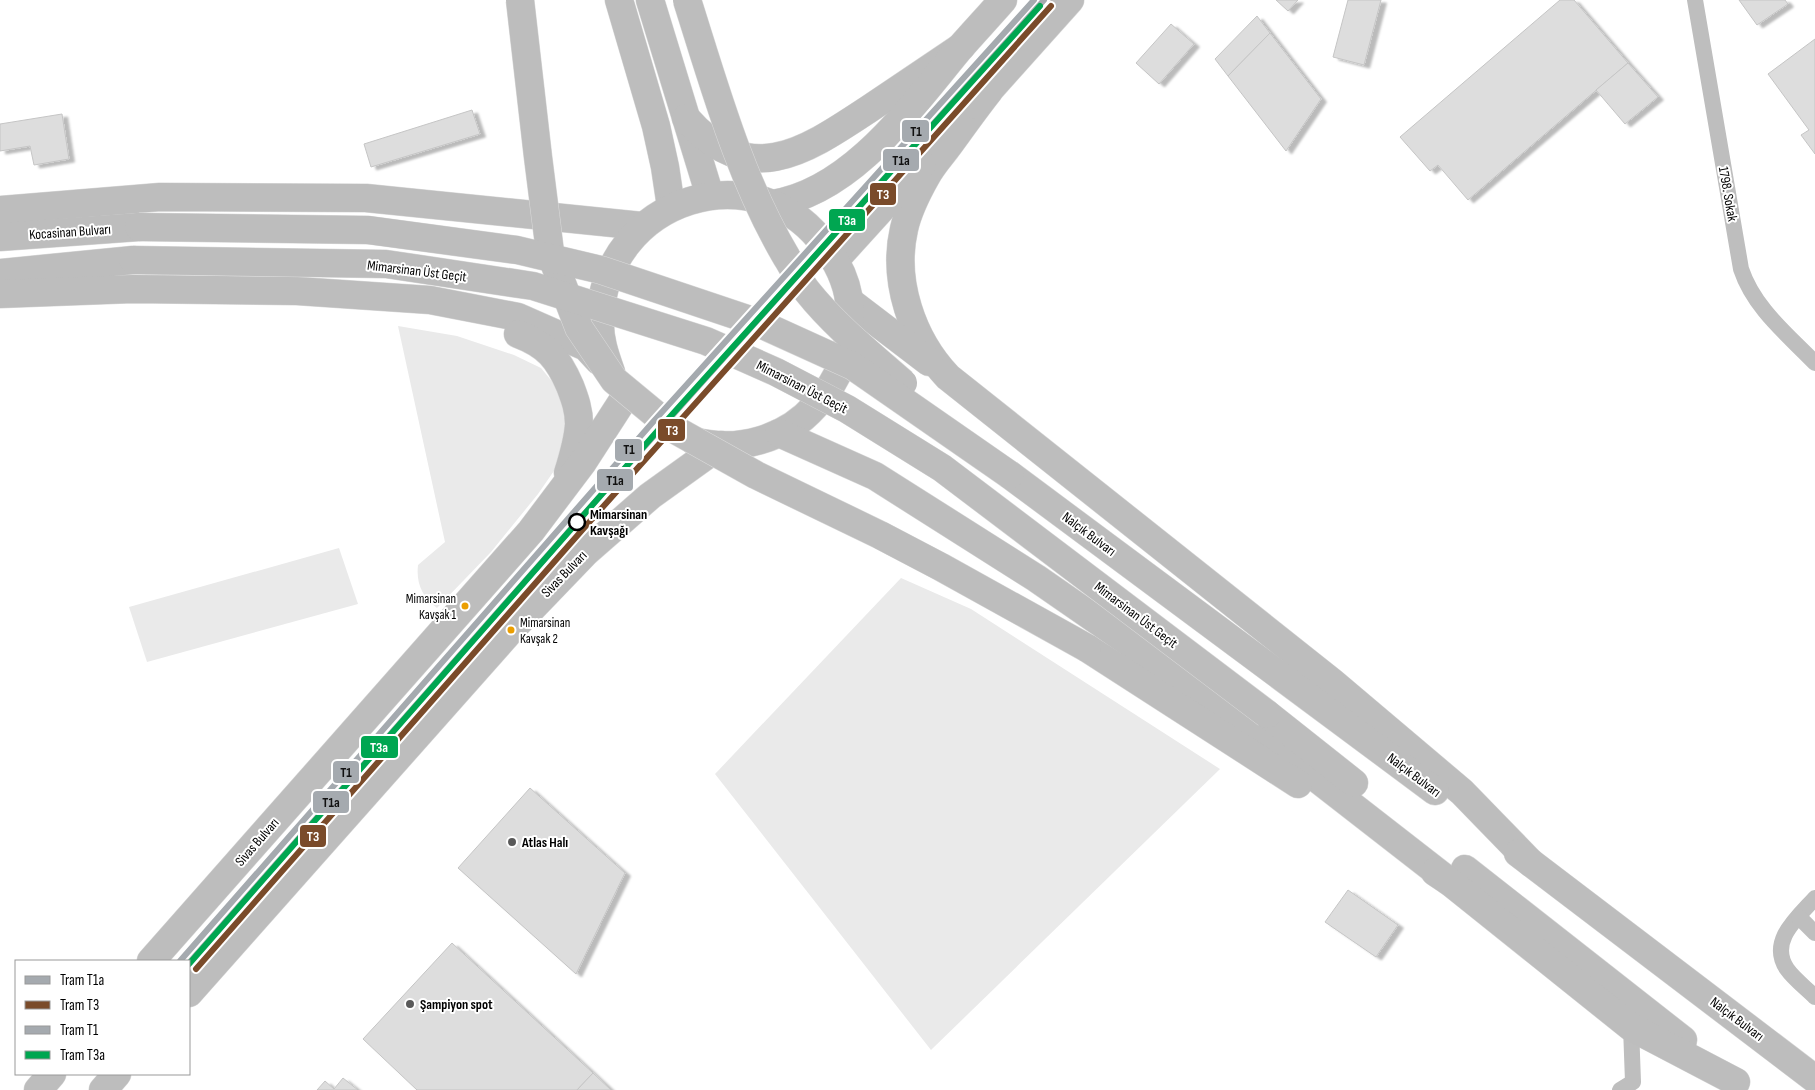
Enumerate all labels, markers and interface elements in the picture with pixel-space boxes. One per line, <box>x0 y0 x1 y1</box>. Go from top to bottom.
line badge: T1 <box>901 119 930 143</box>
text: T1 <box>910 123 922 140</box>
line badge: T1a <box>882 148 920 172</box>
text: T1a <box>892 152 910 169</box>
street label: 1798. Sokak <box>1715 165 1741 223</box>
line badge: T3 <box>869 182 897 206</box>
text: T3 <box>877 186 889 203</box>
line badge: T3a <box>828 208 866 232</box>
text: T3a <box>838 212 856 229</box>
street label: Kocasinan Bulvarı <box>29 221 111 243</box>
street label: Mimarsinan Üst Geçit <box>366 256 468 286</box>
street label: Mimarsinan Üst Geçit <box>754 357 850 417</box>
line badge: T3 <box>657 418 686 442</box>
text: T3 <box>666 422 678 439</box>
line badge: T1 <box>614 438 643 462</box>
text: T1 <box>623 441 635 458</box>
line badge: T1a <box>596 468 634 492</box>
text: T1a <box>606 472 624 489</box>
place label: Mimarsinan Kavşağı <box>590 506 647 539</box>
street label: Nalçık Bulvarı <box>1059 508 1119 560</box>
marker: Mimarsinan Kavşağı <box>568 513 586 531</box>
street label: Sivas Bulvarı <box>538 547 590 601</box>
street label: Mimarsinan Üst Geçit <box>1091 578 1181 652</box>
place label: Mimarsinan Kavşak 1 <box>406 591 456 623</box>
marker: Mimarsinan Kavşak 1 <box>460 601 470 611</box>
place label: Mimarsinan Kavşak 2 <box>520 615 570 647</box>
marker: Mimarsinan Kavşak 2 <box>506 625 516 635</box>
line badge: T3a <box>360 735 399 759</box>
text: T3a <box>370 739 388 756</box>
street label: Nalçık Bulvarı <box>1384 749 1444 801</box>
line badge: T1 <box>332 760 360 784</box>
text: T1 <box>340 764 352 781</box>
line badge: T1a <box>312 790 350 814</box>
text: T1a <box>322 794 340 811</box>
street label: Sivas Bulvarı <box>231 814 283 870</box>
line badge: T3 <box>299 824 327 848</box>
text: T3 <box>307 828 319 845</box>
place label: Atlas Halı <box>521 834 568 851</box>
marker: Atlas Halı <box>506 836 518 848</box>
legend <box>15 960 190 1075</box>
text: Tram T1a <box>60 971 104 990</box>
street label: Nalçık Bulvarı <box>1707 993 1767 1045</box>
text: Tram T3 <box>60 996 99 1015</box>
place label: Şampiyon spot <box>420 996 493 1013</box>
marker: Şampiyon spot <box>404 998 416 1010</box>
text: Tram T1 <box>60 1021 99 1040</box>
text: Tram T3a <box>60 1046 105 1065</box>

